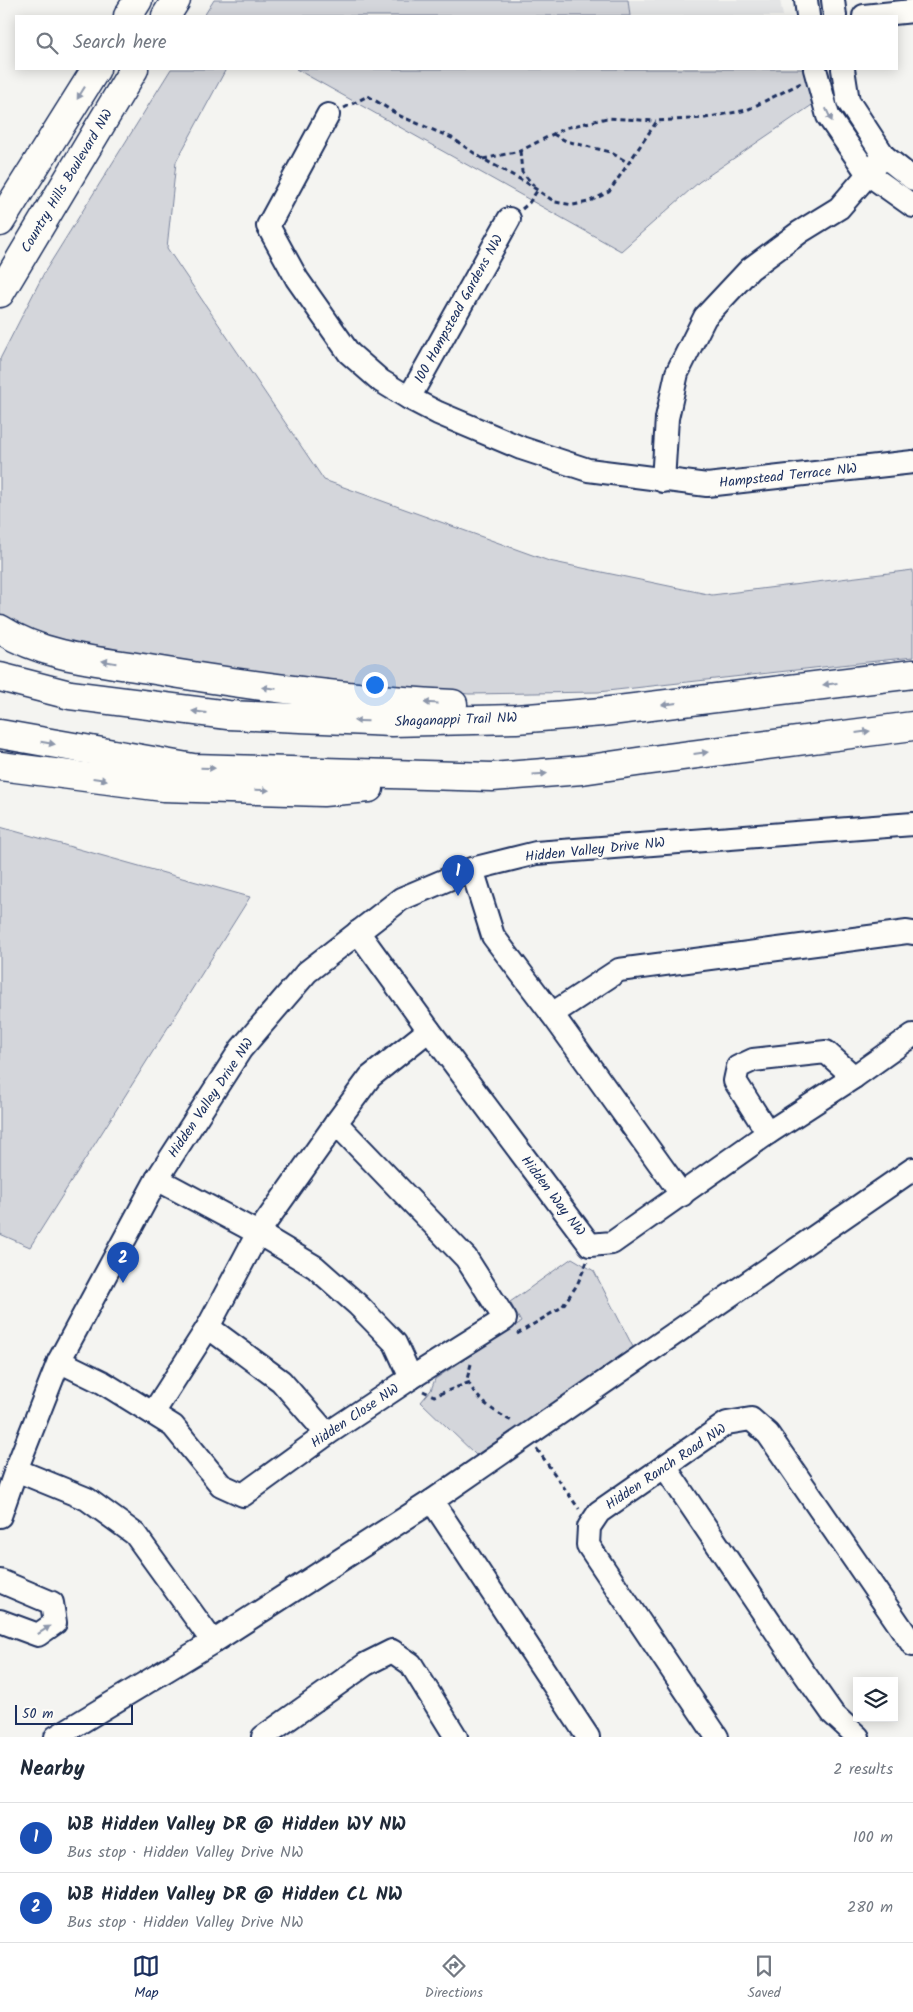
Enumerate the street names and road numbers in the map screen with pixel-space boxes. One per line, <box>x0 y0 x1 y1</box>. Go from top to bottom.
street label: Country Hills Boulevard NW <box>15 105 119 257</box>
street label: 100 Hampstead Gardens NW <box>409 231 509 387</box>
street label: Hampstead Terrace NW <box>718 458 858 494</box>
street label: Shaganappi Trail NW <box>394 707 518 733</box>
street label: Hidden Valley Drive NW <box>524 832 666 868</box>
street label: Hidden Valley Drive NW <box>163 1034 259 1162</box>
street label: Hidden Way NW <box>515 1151 591 1241</box>
street label: Hidden Close NW <box>306 1378 404 1454</box>
street label: Hidden Ranch Road NW <box>601 1418 731 1516</box>

